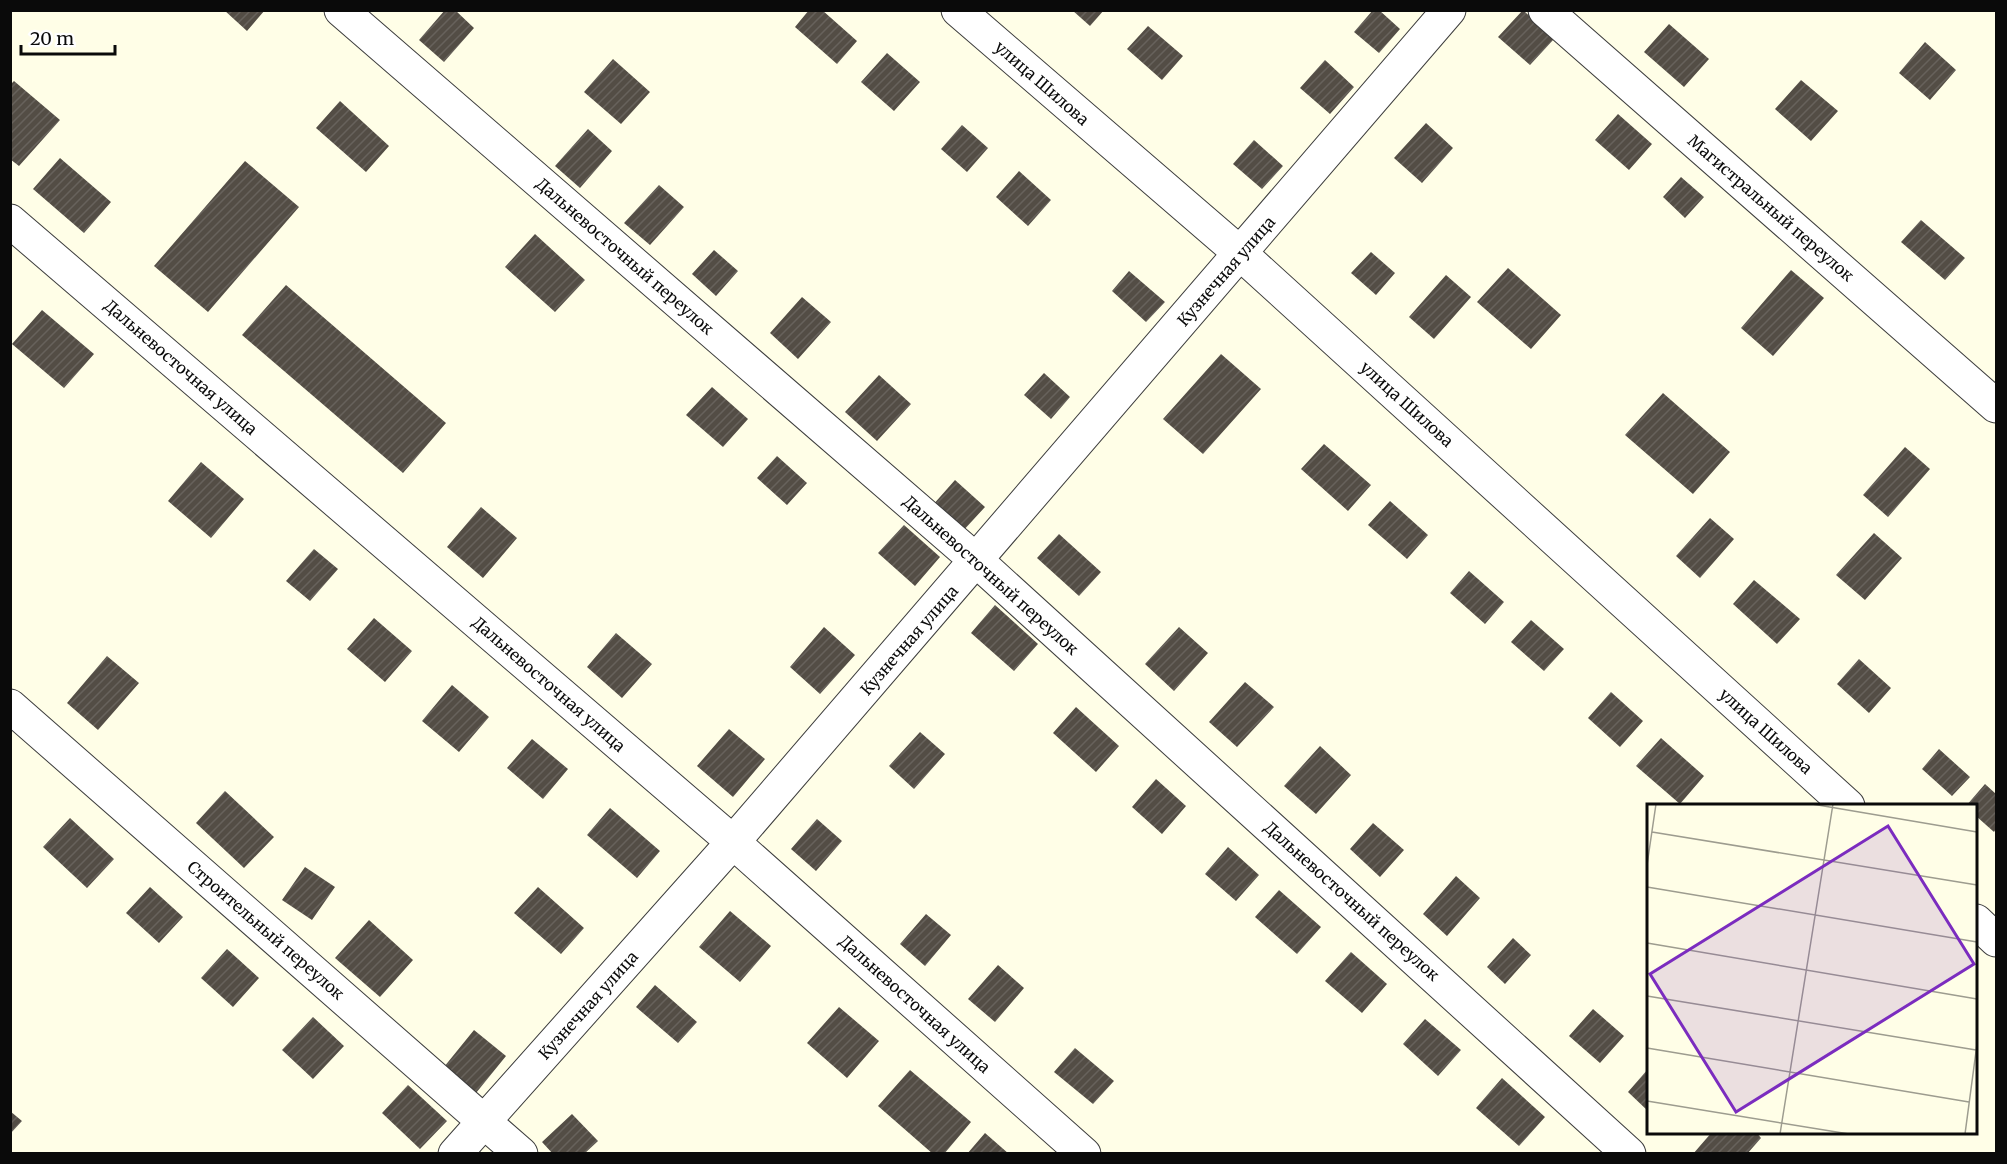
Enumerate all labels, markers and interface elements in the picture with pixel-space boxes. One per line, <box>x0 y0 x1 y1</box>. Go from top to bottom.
scale bar <box>21 18 116 56</box>
text: 20 m <box>30 27 74 50</box>
street label: улица Шилова <box>991 37 1094 130</box>
street label: Магистральный переулок <box>1684 131 1858 285</box>
street label: Дальневосточный переулок <box>532 173 718 339</box>
street label: Кузнечная улица <box>1173 212 1279 330</box>
street label: Дальневосточная улица <box>100 295 262 439</box>
street label: улица Шилова <box>1356 357 1458 451</box>
street label: Дальневосточный переулок <box>899 491 1083 659</box>
street label: Кузнечная улица <box>856 581 962 699</box>
street label: Дальневосточная улица <box>468 612 630 756</box>
street label: улица Шилова <box>1715 684 1817 778</box>
inset map <box>1647 804 1977 1134</box>
street label: Дальневосточный переулок <box>1260 817 1444 985</box>
street label: Строительный переулок <box>183 856 349 1004</box>
street label: Дальневосточная улица <box>835 931 995 1077</box>
street label: Кузнечная улица <box>534 946 642 1063</box>

